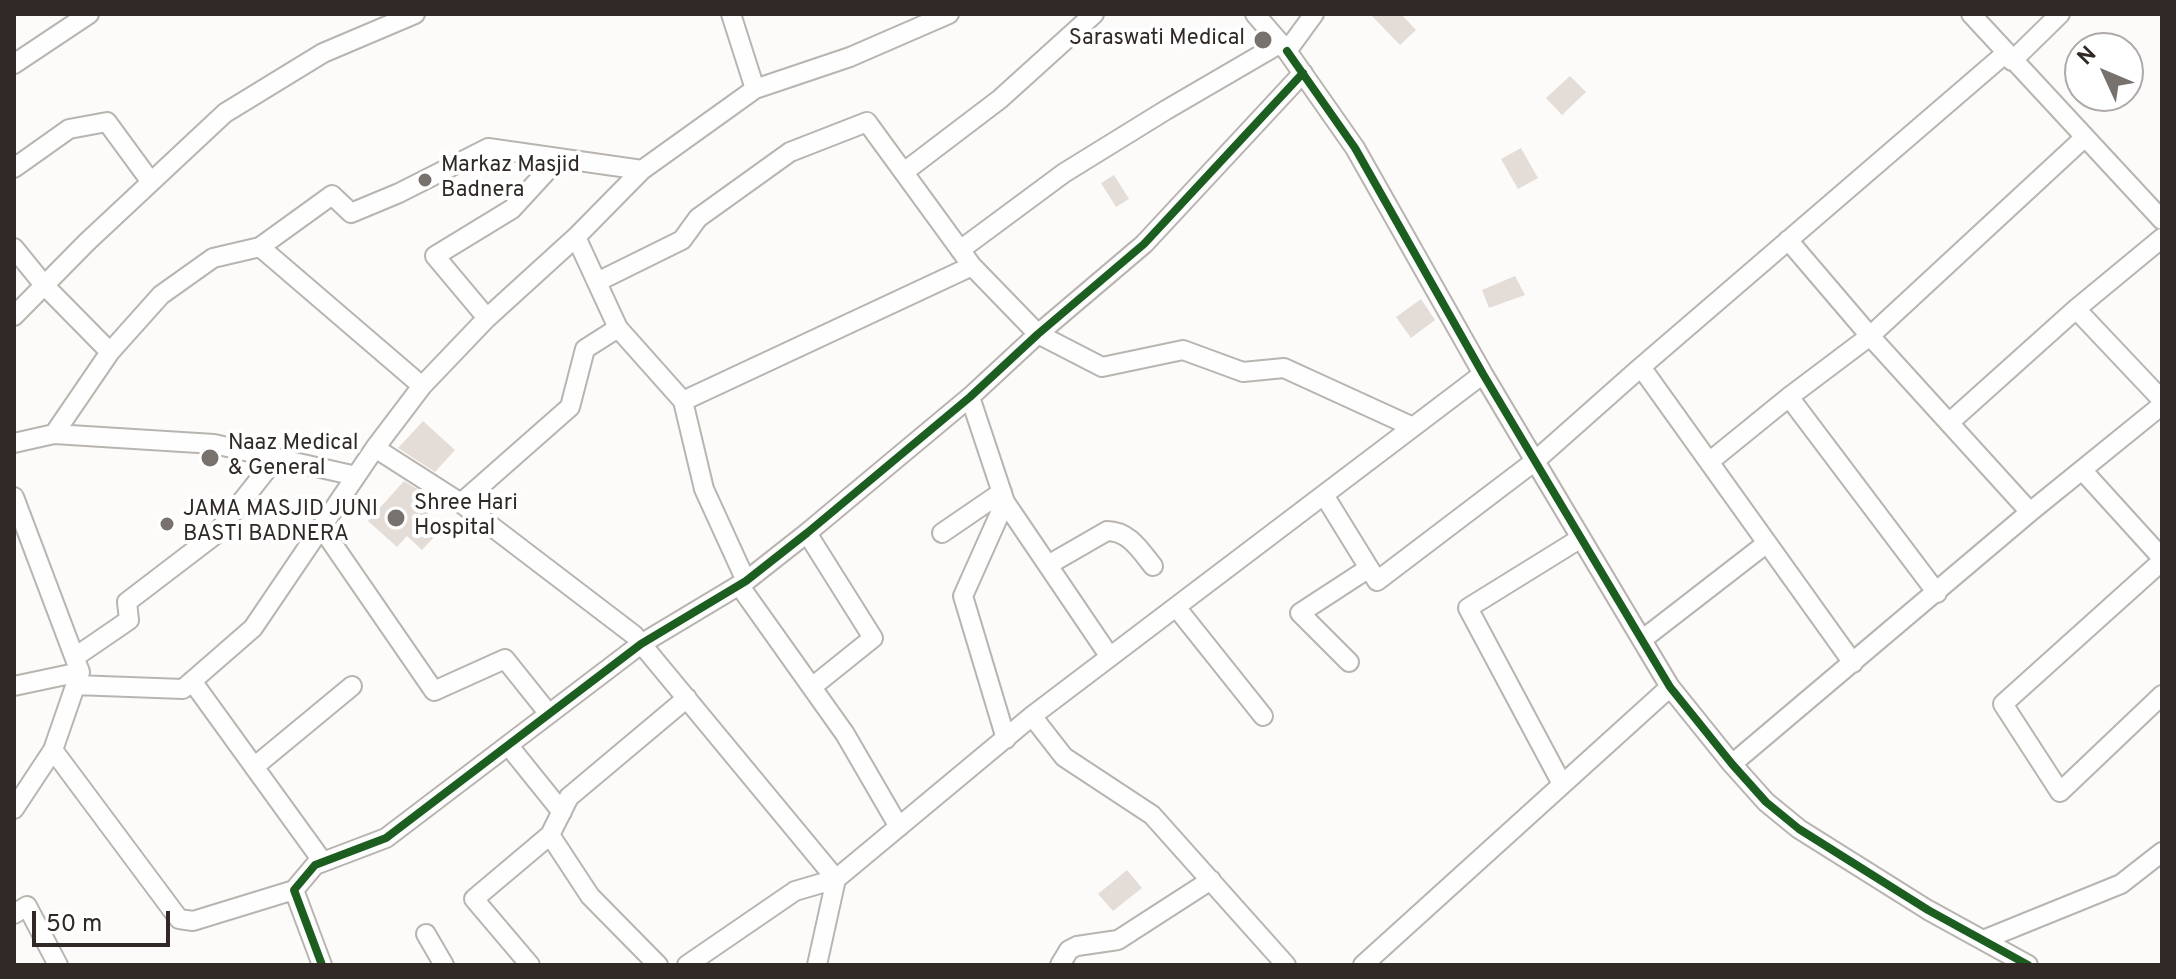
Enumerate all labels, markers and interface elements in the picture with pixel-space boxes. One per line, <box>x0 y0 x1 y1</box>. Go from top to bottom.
place label: Saraswati Medical <box>1069 27 1245 53</box>
marker: Saraswati Medical <box>1252 29 1274 51</box>
north arrow <box>2064 32 2144 112</box>
text: N <box>2073 41 2103 71</box>
place label: Markaz Masjid Badnera <box>441 154 580 206</box>
marker: Markaz Masjid Badnera <box>416 171 434 189</box>
place label: Naaz Medical & General <box>228 432 358 484</box>
marker: Naaz Medical & General <box>199 447 221 469</box>
place label: Shree Hari Hospital <box>414 492 518 544</box>
place label: JAMA MASJID JUNI BASTI BADNERA <box>183 498 378 550</box>
marker: Shree Hari Hospital <box>385 507 407 529</box>
marker: JAMA MASJID JUNI BASTI BADNERA <box>158 515 176 533</box>
scale bar <box>36 895 174 945</box>
text: 50 m <box>46 910 102 940</box>

